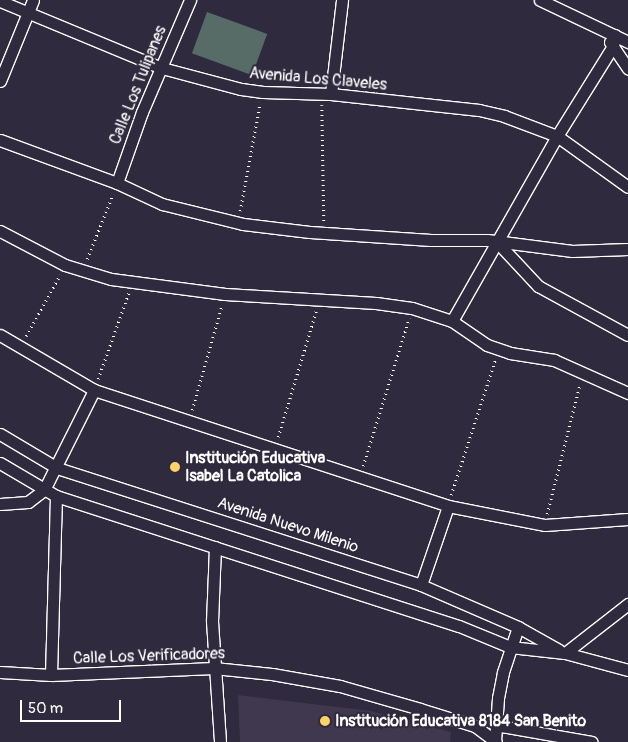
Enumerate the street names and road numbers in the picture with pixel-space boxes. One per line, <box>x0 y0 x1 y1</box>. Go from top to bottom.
street label: Calle Los Tulipanes <box>105 23 171 147</box>
street label: Avenida Los Claveles <box>248 63 388 95</box>
street label: Avenida Nuevo Milenio <box>215 493 361 557</box>
street label: Calle Los Verificadores <box>73 644 225 668</box>

